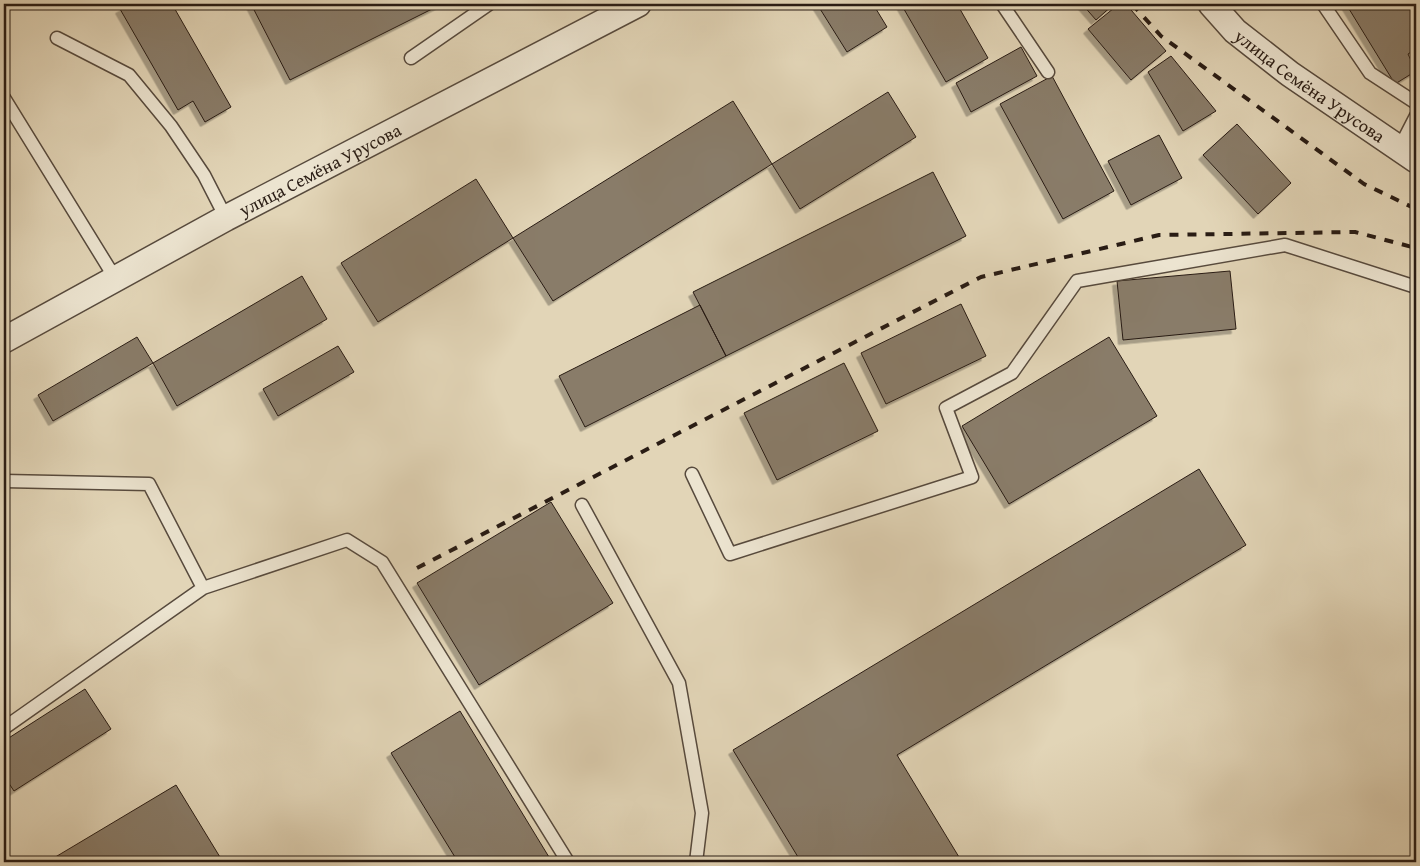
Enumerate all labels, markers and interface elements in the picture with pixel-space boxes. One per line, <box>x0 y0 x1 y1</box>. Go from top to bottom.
street label: улица Семёна Урусова <box>1228 22 1391 149</box>
street label: улица Семёна Урусова <box>233 116 406 223</box>

